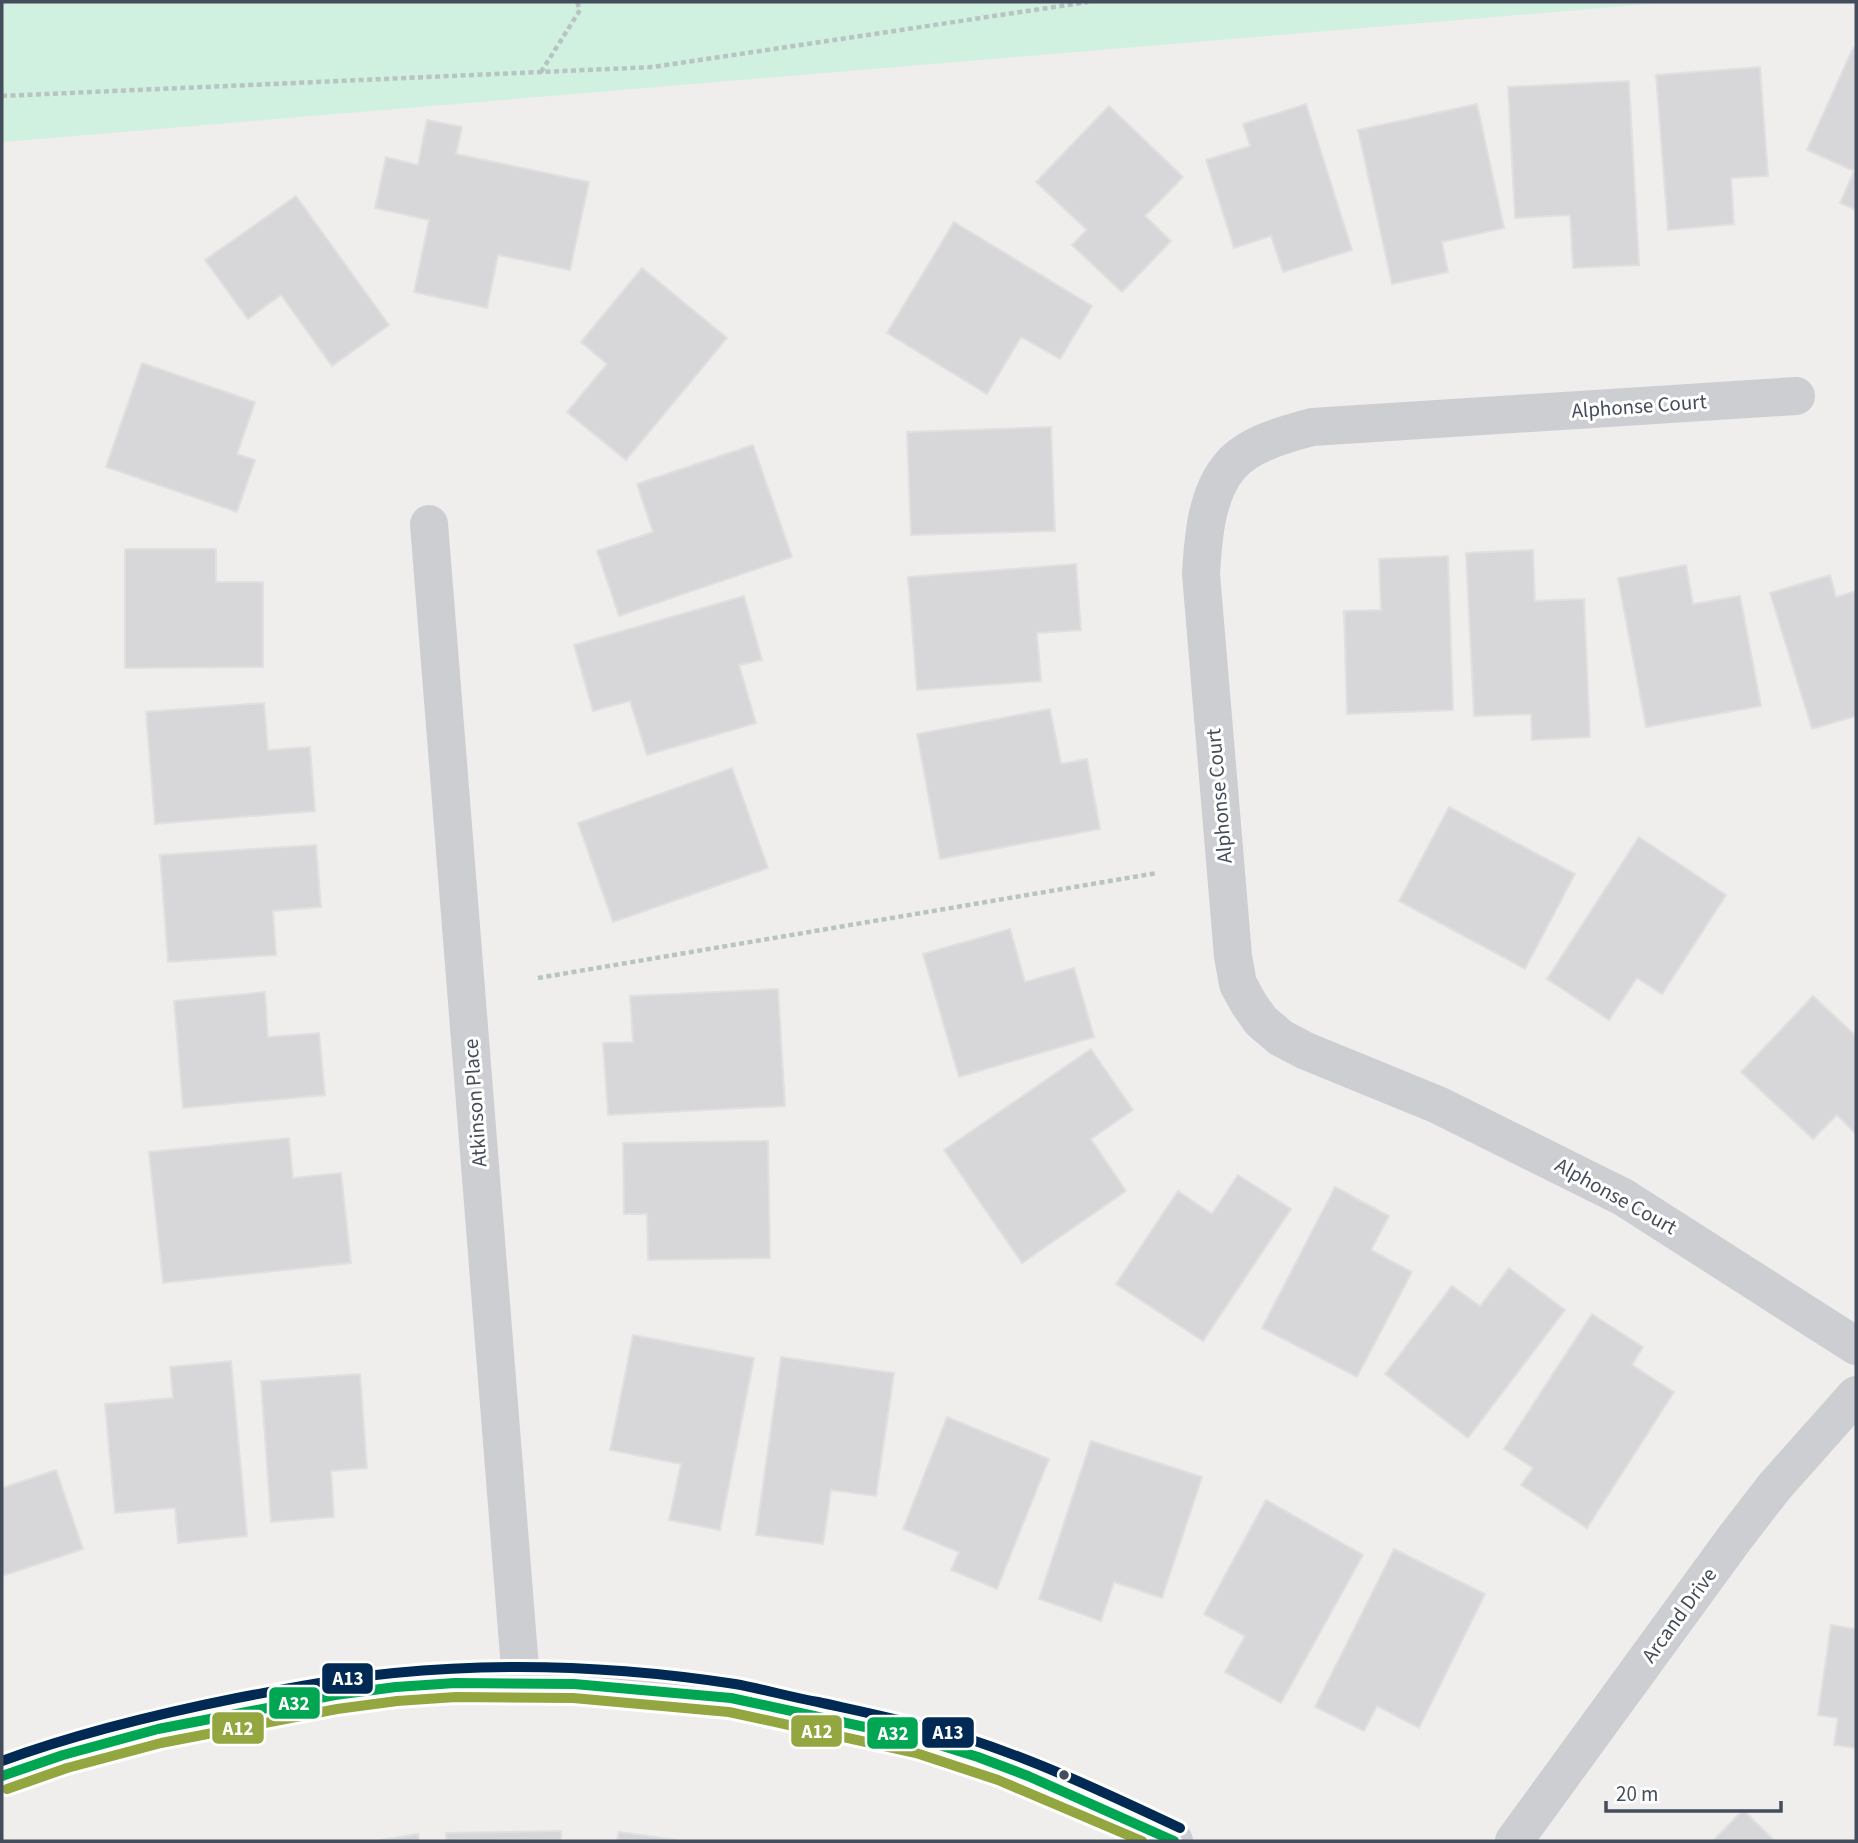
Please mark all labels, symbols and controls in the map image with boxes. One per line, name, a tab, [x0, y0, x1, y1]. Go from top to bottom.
street label: Alphonse Court	[1570, 386, 1708, 426]
street label: Alphonse Court	[1198, 727, 1240, 865]
street label: Atkinson Place	[456, 1038, 494, 1168]
street label: Alphonse Court	[1550, 1150, 1682, 1242]
street label: Arcand Drive	[1634, 1561, 1724, 1669]
line badge: A13	[321, 1662, 374, 1695]
text: A13	[332, 1666, 363, 1693]
line badge: A32	[268, 1686, 321, 1720]
text: A32	[278, 1691, 309, 1718]
line badge: A12	[211, 1711, 265, 1745]
line badge: A12	[790, 1714, 843, 1748]
text: A12	[222, 1716, 253, 1743]
line badge: A32	[866, 1716, 919, 1750]
line badge: A13	[921, 1716, 975, 1749]
text: A12	[801, 1719, 832, 1746]
text: A13	[932, 1720, 963, 1747]
text: A32	[877, 1721, 908, 1748]
unlabelled marker	[1057, 1768, 1071, 1782]
scale bar	[1606, 1770, 1781, 1814]
text: 20 m	[1616, 1779, 1658, 1809]

